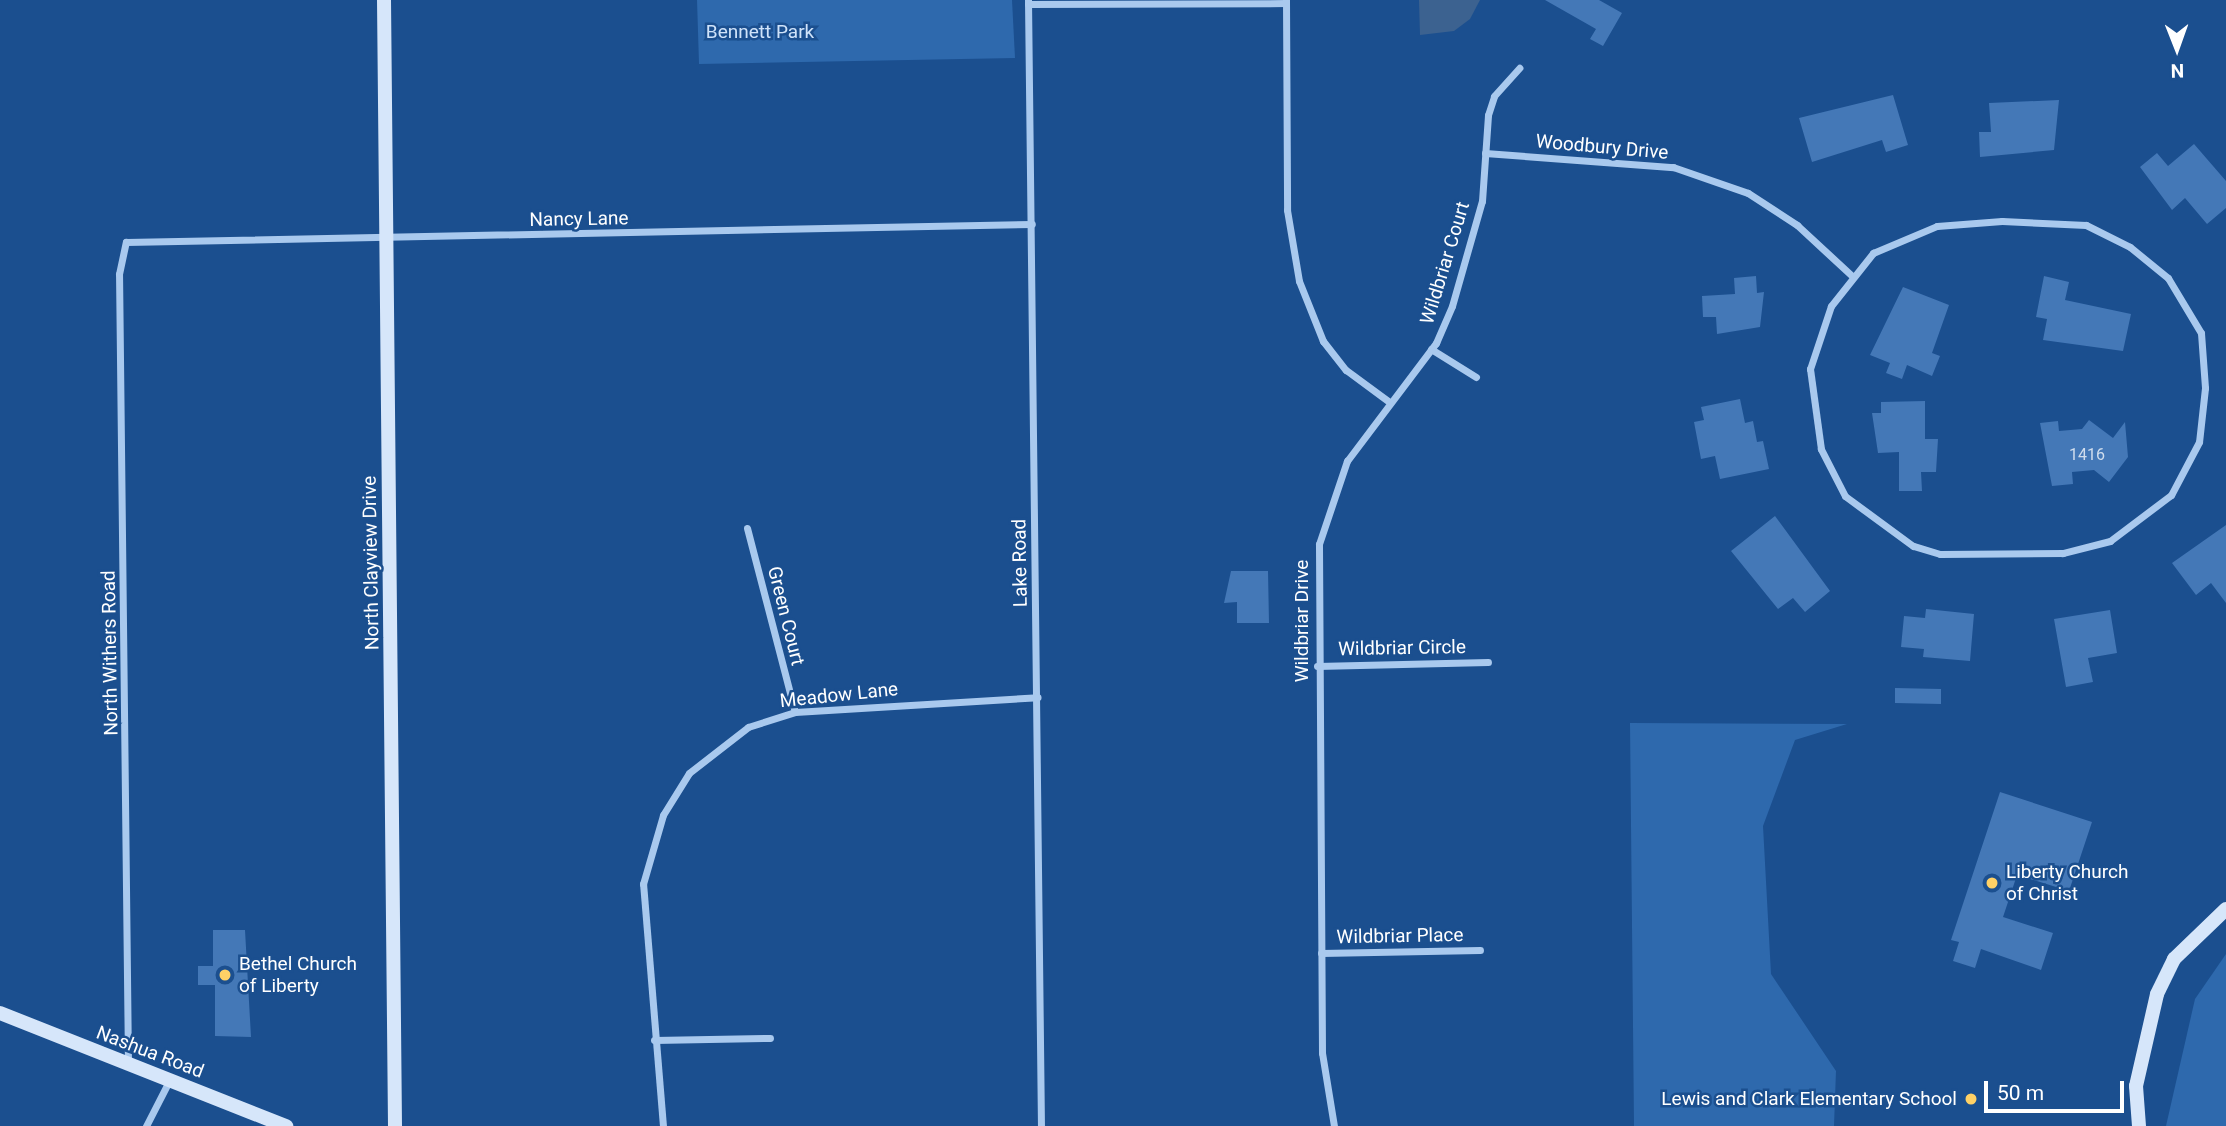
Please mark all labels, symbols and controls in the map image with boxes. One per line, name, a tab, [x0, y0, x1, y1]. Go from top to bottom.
north arrow	[2142, 14, 2212, 84]
park label: Bennett Park	[706, 21, 814, 43]
text: N	[2170, 59, 2184, 82]
street label: Woodbury Drive	[1535, 130, 1669, 164]
street label: Wildbriar Court	[1416, 199, 1474, 327]
street label: Nancy Lane	[529, 207, 629, 231]
house number: 1416	[2069, 445, 2105, 465]
street label: North Clayview Drive	[358, 476, 384, 650]
street label: Lake Road	[1008, 519, 1032, 607]
street label: Wildbriar Drive	[1291, 560, 1313, 682]
street label: Green Court	[763, 564, 809, 668]
street label: North Withers Road	[97, 570, 123, 736]
street label: Wildbriar Circle	[1338, 635, 1466, 661]
street label: Meadow Lane	[779, 677, 899, 713]
place label: Liberty Church of Christ	[2006, 861, 2128, 905]
marker: Liberty Church of Christ	[1984, 875, 2000, 891]
street label: Wildbriar Place	[1336, 923, 1464, 949]
place label: Bethel Church of Liberty	[239, 953, 357, 997]
marker: Bethel Church of Liberty	[217, 967, 233, 983]
street label: Nashua Road	[93, 1021, 207, 1083]
scale bar	[1988, 1066, 2128, 1110]
text: 50 m	[1997, 1081, 2044, 1105]
place label: Lewis and Clark Elementary School	[1661, 1088, 1957, 1110]
marker: Lewis and Clark Elementary School	[1963, 1091, 1979, 1107]

